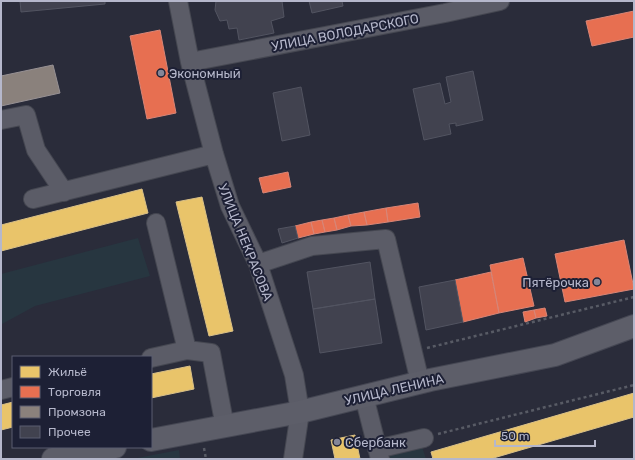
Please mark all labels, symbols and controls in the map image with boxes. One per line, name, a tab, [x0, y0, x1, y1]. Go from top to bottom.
street label: УЛИЦА ВОЛОДАРСКОГО	[270, 11, 420, 54]
place label: Экономный	[169, 66, 241, 81]
marker: Экономный	[156, 68, 166, 78]
street label: УЛИЦА НЕКРАСОВА	[215, 181, 276, 303]
place label: Пятёрочка	[522, 275, 589, 290]
marker: Пятёрочка	[592, 277, 602, 287]
legend	[12, 356, 152, 448]
text: Жильё	[48, 365, 87, 379]
street label: УЛИЦА ЛЕНИНА	[343, 371, 446, 408]
text: Торговля	[48, 385, 101, 399]
text: Промзона	[48, 405, 106, 419]
scale bar	[495, 422, 595, 448]
text: Прочее	[48, 425, 91, 439]
text: 50 m	[501, 429, 529, 443]
place label: Сбербанк	[345, 435, 406, 450]
marker: Сбербанк	[332, 437, 342, 447]

